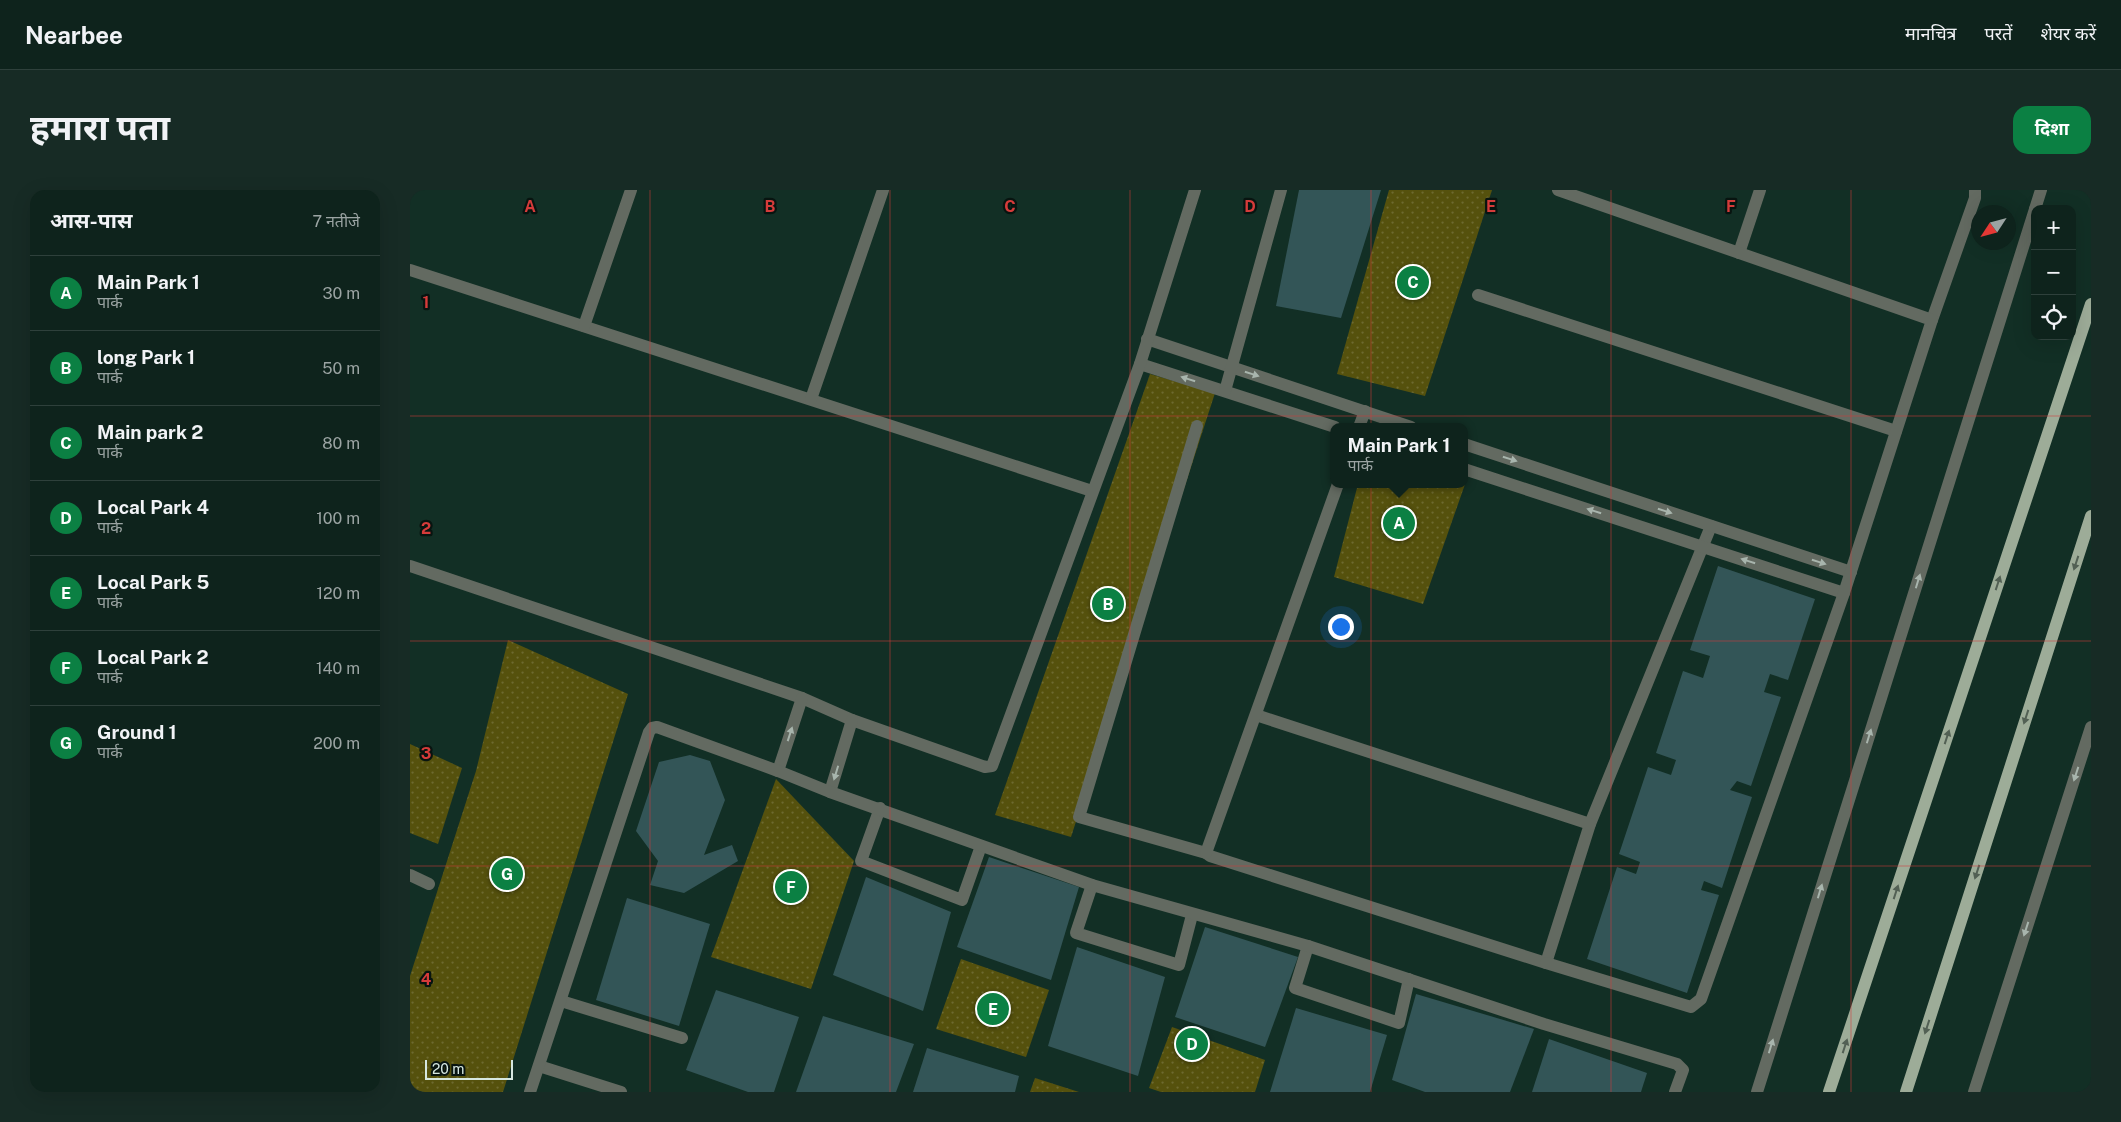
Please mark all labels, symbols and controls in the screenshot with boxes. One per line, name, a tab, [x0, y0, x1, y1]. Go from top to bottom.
text: Nearbee	[25, 21, 123, 49]
text: मानचित्र	[1905, 23, 1957, 44]
text: परतें	[1985, 23, 2012, 44]
text: शेयर करें	[2040, 23, 2096, 44]
button: दिशा	[2013, 106, 2091, 154]
text: हमारा पता	[30, 107, 170, 148]
text: A	[524, 197, 536, 216]
text: B	[765, 197, 776, 216]
text: C	[1004, 197, 1016, 216]
text: D	[1244, 197, 1256, 216]
text: E	[1486, 197, 1496, 216]
text: F	[1726, 197, 1736, 216]
north arrow	[1971, 205, 2016, 250]
map controls	[2031, 205, 2076, 340]
button: +	[2031, 205, 2076, 250]
text: आस-पास	[50, 208, 132, 233]
text: 7 नतीजे	[312, 212, 360, 231]
button: −	[2031, 250, 2076, 295]
pin: C	[1397, 263, 1429, 301]
text: Main Park 1	[97, 271, 200, 293]
text: A	[60, 284, 72, 303]
text: 30 m	[323, 284, 360, 303]
text: पार्क	[97, 293, 123, 312]
text: 1	[423, 293, 429, 312]
button: locate	[2031, 295, 2076, 340]
text: long Park 1	[97, 346, 195, 368]
text: B	[61, 359, 71, 378]
text: 50 m	[322, 359, 360, 378]
text: पार्क	[97, 368, 123, 387]
one-way arrow	[1245, 370, 1260, 378]
one-way arrow	[1181, 375, 1196, 382]
text: Main park 2	[97, 421, 203, 443]
popup	[1330, 423, 1468, 488]
text: C	[60, 434, 72, 453]
text: 80 m	[322, 434, 360, 453]
text: Main Park 1	[1347, 434, 1451, 456]
text: पार्क	[97, 443, 123, 462]
text: पार्क	[1347, 456, 1373, 475]
one-way arrow	[1503, 456, 1518, 464]
text: Local Park 4	[97, 496, 209, 518]
pin: A	[1383, 504, 1415, 542]
one-way arrow	[1586, 507, 1601, 514]
one-way arrow	[1657, 507, 1672, 515]
text: D	[60, 509, 72, 528]
text: 100 m	[316, 509, 360, 528]
text: पार्क	[97, 518, 123, 537]
text: 2	[421, 519, 431, 538]
one-way arrow	[2072, 555, 2079, 570]
one-way arrow	[1740, 557, 1755, 565]
one-way arrow	[1811, 559, 1826, 566]
text: Local Park 5	[97, 571, 209, 593]
one-way arrow	[1915, 573, 1922, 588]
one-way arrow	[1995, 575, 2003, 590]
text: E	[61, 584, 71, 603]
text: 120 m	[316, 584, 360, 603]
pin: B	[1092, 585, 1124, 623]
text: पार्क	[97, 593, 123, 612]
your location	[1328, 614, 1354, 640]
text: Local Park 2	[97, 646, 208, 668]
text: F	[61, 659, 71, 678]
text: 140 m	[316, 659, 360, 678]
text: पार्क	[97, 668, 123, 687]
one-way arrow	[2022, 710, 2030, 725]
text: Ground 1	[97, 721, 177, 743]
one-way arrow	[787, 727, 794, 742]
one-way arrow	[1866, 728, 1873, 743]
one-way arrow	[1944, 730, 1951, 745]
text: G	[60, 734, 72, 753]
text: 200 m	[313, 734, 360, 753]
text: पार्क	[97, 743, 123, 762]
text: 3	[421, 744, 431, 763]
one-way arrow	[832, 765, 840, 780]
one-way arrow	[2072, 767, 2080, 782]
pin: G	[491, 855, 523, 893]
one-way arrow	[1972, 865, 1980, 880]
pin: F	[775, 868, 807, 906]
one-way arrow	[1817, 883, 1825, 898]
one-way arrow	[1893, 884, 1900, 899]
one-way arrow	[2022, 921, 2030, 936]
text: 4	[421, 970, 432, 989]
pin: E	[977, 990, 1009, 1028]
one-way arrow	[1923, 1020, 1931, 1035]
pin: D	[1176, 1025, 1208, 1063]
one-way arrow	[1768, 1038, 1776, 1053]
one-way arrow	[1842, 1038, 1849, 1053]
scale bar	[425, 1057, 512, 1080]
text: 20 m	[432, 1061, 464, 1077]

